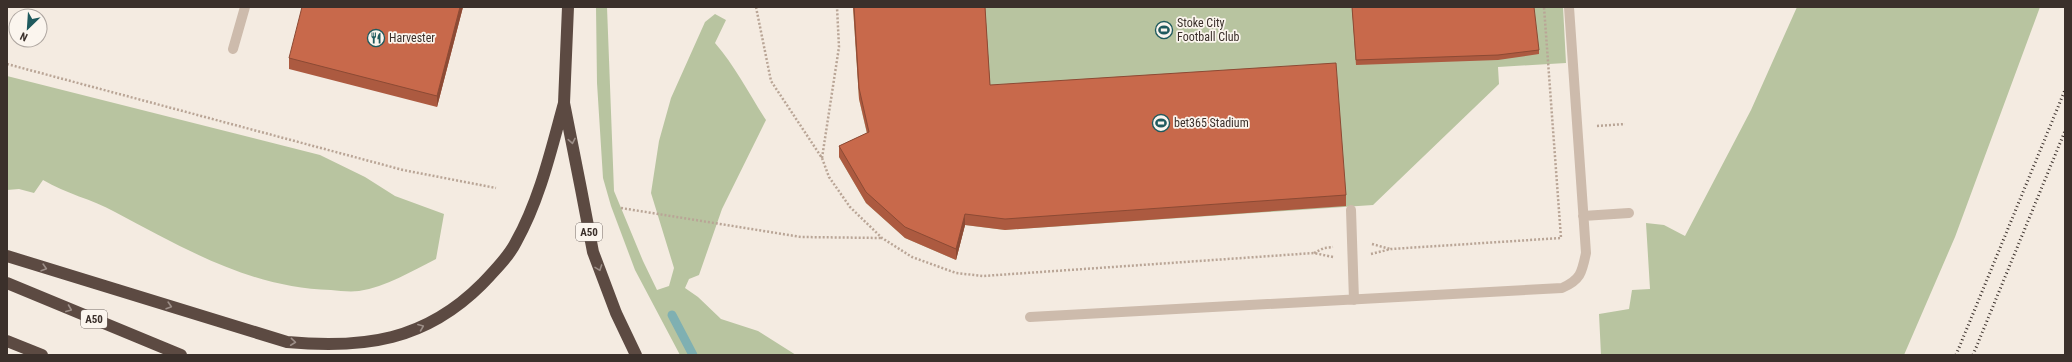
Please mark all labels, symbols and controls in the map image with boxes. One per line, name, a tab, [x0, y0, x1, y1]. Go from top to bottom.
north arrow	[8, 8, 48, 48]
place label: Stoke City Football Club	[1177, 16, 1240, 44]
sports icon: Stoke City Football Club	[1154, 20, 1174, 40]
restaurant icon: Harvester	[366, 28, 386, 48]
text: N	[18, 29, 30, 44]
place label: Harvester	[389, 31, 435, 45]
sports icon: bet365 Stadium	[1151, 113, 1171, 133]
place label: bet365 Stadium	[1174, 116, 1249, 130]
one-way arrow	[567, 138, 575, 144]
road number: A50	[576, 223, 602, 241]
one-way arrow	[40, 263, 47, 272]
one-way arrow	[595, 264, 603, 271]
one-way arrow	[165, 301, 172, 310]
one-way arrow	[65, 304, 72, 312]
road number: A50	[81, 310, 107, 328]
one-way arrow	[417, 324, 424, 332]
one-way arrow	[290, 338, 296, 347]

